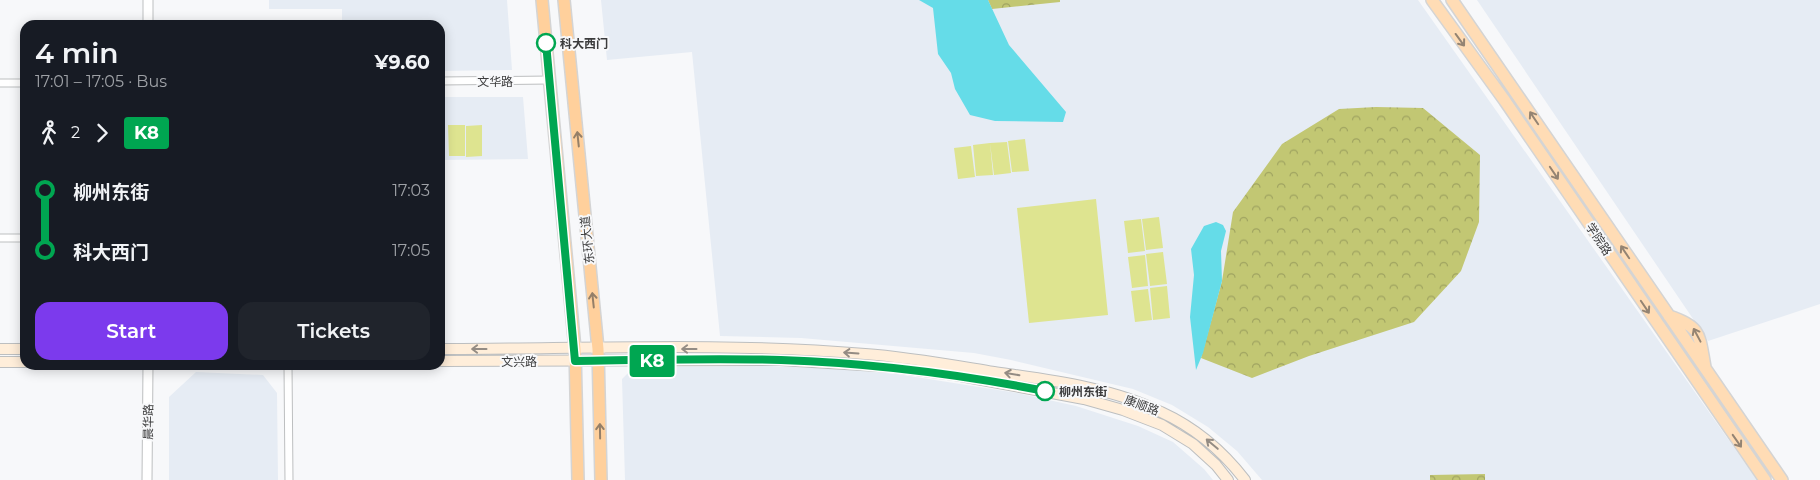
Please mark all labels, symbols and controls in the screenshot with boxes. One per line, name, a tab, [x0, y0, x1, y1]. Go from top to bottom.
marker: 科大西门	[536, 33, 556, 53]
one-way arrow	[1455, 33, 1465, 47]
text: 4 min	[35, 36, 119, 70]
place label: 科大西门	[560, 36, 608, 51]
text: ¥9.60	[374, 51, 430, 74]
text: 17:01 – 17:05 · Bus	[35, 72, 167, 91]
street label: 文华路	[477, 74, 513, 89]
one-way arrow	[1528, 111, 1539, 125]
icon: walk	[35, 119, 63, 147]
icon: forward	[88, 119, 116, 147]
text: K8	[134, 122, 159, 144]
text: 2	[71, 123, 80, 142]
one-way arrow	[573, 131, 582, 147]
one-way arrow	[1549, 166, 1559, 180]
text: 柳州东街	[73, 181, 149, 204]
text: 17:03	[392, 181, 430, 200]
street label: 东环大道	[577, 215, 597, 265]
street label: 学院路	[1583, 220, 1615, 258]
text: 科大西门	[73, 241, 149, 264]
text: 17:05	[392, 241, 430, 260]
one-way arrow	[1620, 246, 1630, 260]
one-way arrow	[588, 293, 598, 309]
one-way arrow	[1640, 300, 1650, 314]
button: Start	[35, 302, 228, 360]
button: Tickets	[238, 302, 430, 360]
one-way arrow	[1692, 328, 1702, 343]
one-way arrow	[472, 344, 488, 354]
one-way arrow	[681, 344, 697, 354]
line badge: K8	[630, 345, 674, 377]
one-way arrow	[843, 348, 859, 357]
text: K8	[640, 350, 664, 372]
street label: 文兴路	[501, 354, 537, 369]
one-way arrow	[1004, 369, 1020, 379]
marker: 柳州东街	[1035, 381, 1055, 401]
place label: 柳州东街	[1059, 384, 1107, 399]
street label: 康顺路	[1123, 392, 1161, 418]
street label: 晨华路	[140, 404, 156, 440]
one-way arrow	[595, 424, 605, 440]
one-way arrow	[1732, 434, 1742, 448]
one-way arrow	[1206, 439, 1219, 450]

